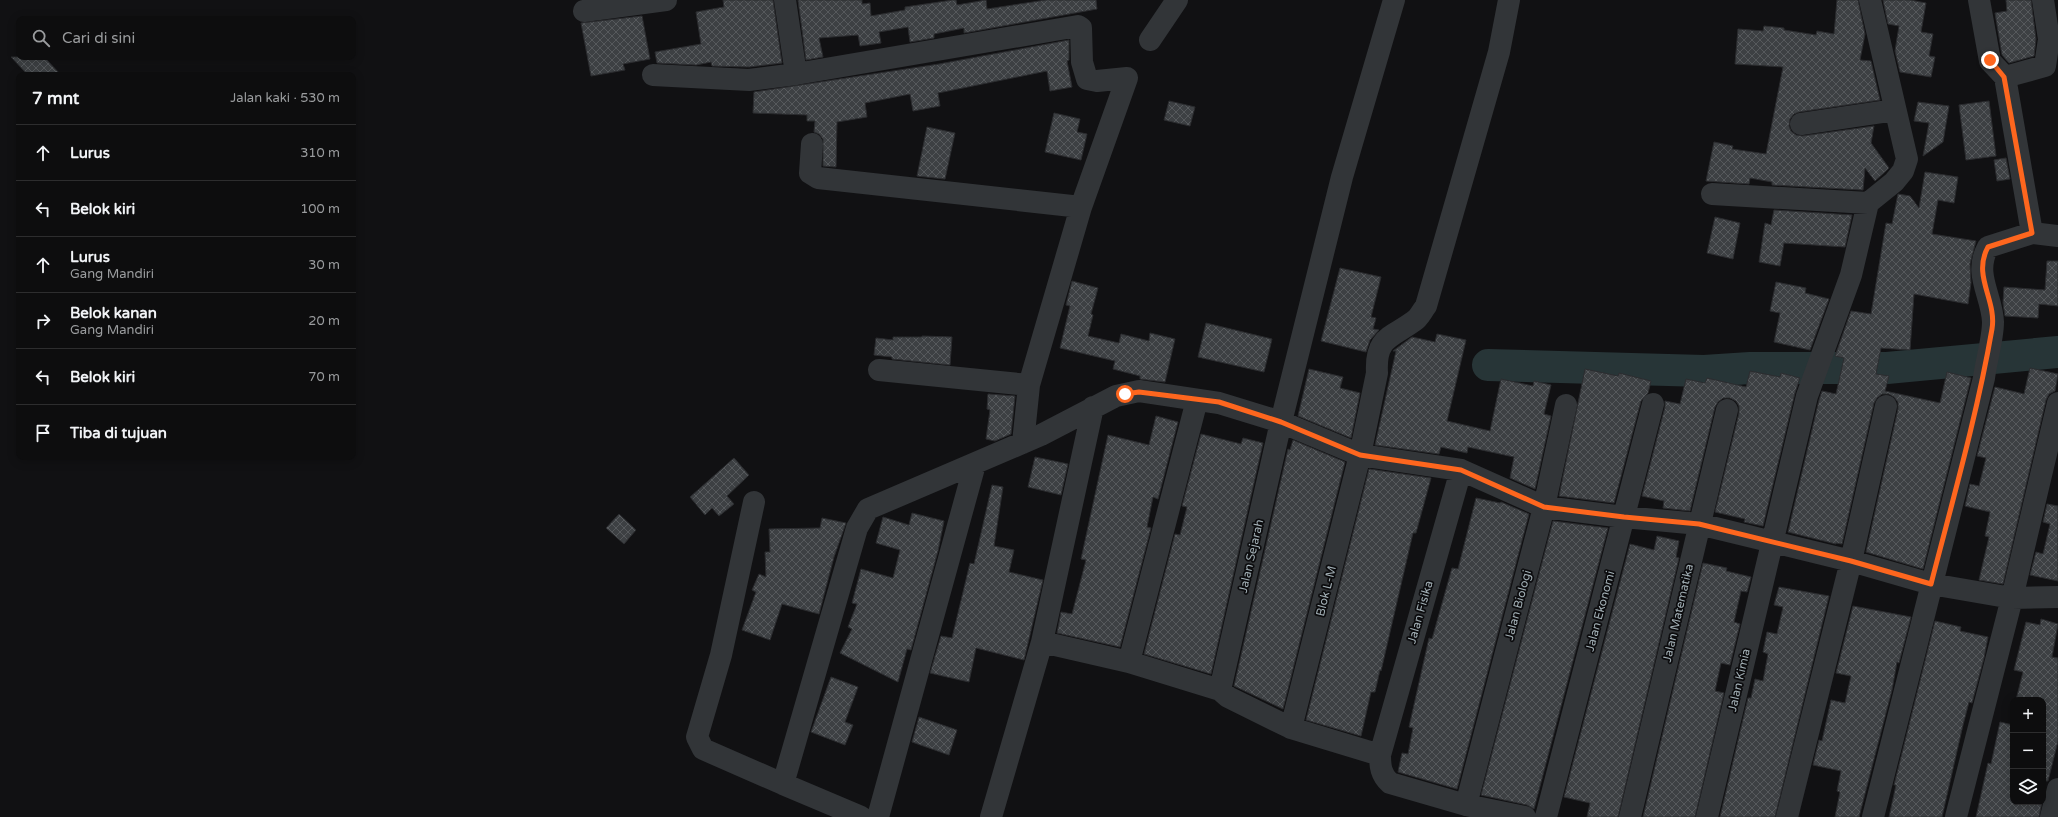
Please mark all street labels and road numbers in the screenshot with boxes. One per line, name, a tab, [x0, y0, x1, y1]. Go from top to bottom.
street label: Jalan Sejarah	[1236, 518, 1266, 594]
street label: Jalan Matematika	[1660, 563, 1696, 663]
street label: Blok L-M	[1313, 564, 1339, 618]
street label: Jalan Biologi	[1502, 568, 1534, 642]
street label: Jalan Ekonomi	[1583, 569, 1617, 653]
street label: Jalan Fisika	[1404, 579, 1436, 645]
street label: Jalan Kimia	[1725, 647, 1753, 713]

